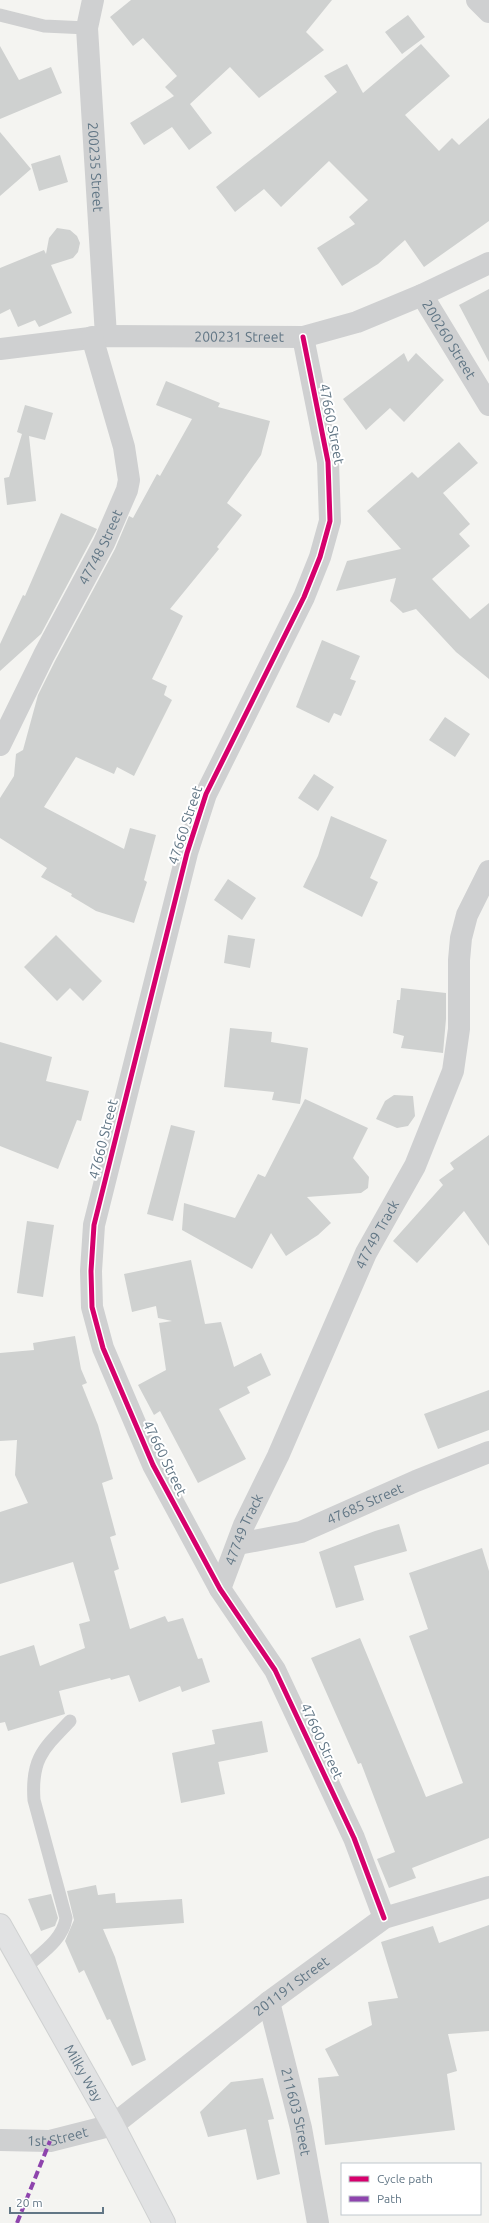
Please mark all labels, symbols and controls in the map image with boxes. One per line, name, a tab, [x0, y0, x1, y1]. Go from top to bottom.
street label: 200235 Street	[85, 122, 106, 213]
street label: 200260 Street	[419, 297, 479, 382]
street label: 200231 Street	[194, 328, 285, 345]
street label: 47660 Street	[316, 382, 348, 466]
street label: 47748 Street	[75, 507, 126, 587]
street label: 47660 Street	[165, 783, 205, 866]
street label: 47660 Street	[85, 1097, 121, 1181]
street label: 47749 Track	[352, 1197, 402, 1271]
street label: 47660 Street	[140, 1418, 190, 1499]
street label: 47685 Street	[324, 1480, 406, 1528]
street label: 47749 Track	[222, 1491, 266, 1568]
street label: 47660 Street	[297, 1701, 347, 1782]
street label: 201191 Street	[250, 1953, 332, 2019]
street label: Milky Way	[61, 2042, 106, 2105]
street label: 211603 Street	[278, 2066, 314, 2157]
street label: 1st Street	[27, 2124, 90, 2149]
legend	[341, 2163, 481, 2215]
text: Cycle path	[377, 2172, 433, 2185]
scale bar	[10, 2189, 103, 2215]
text: Path	[377, 2192, 402, 2205]
text: 20 m	[16, 2196, 43, 2209]

